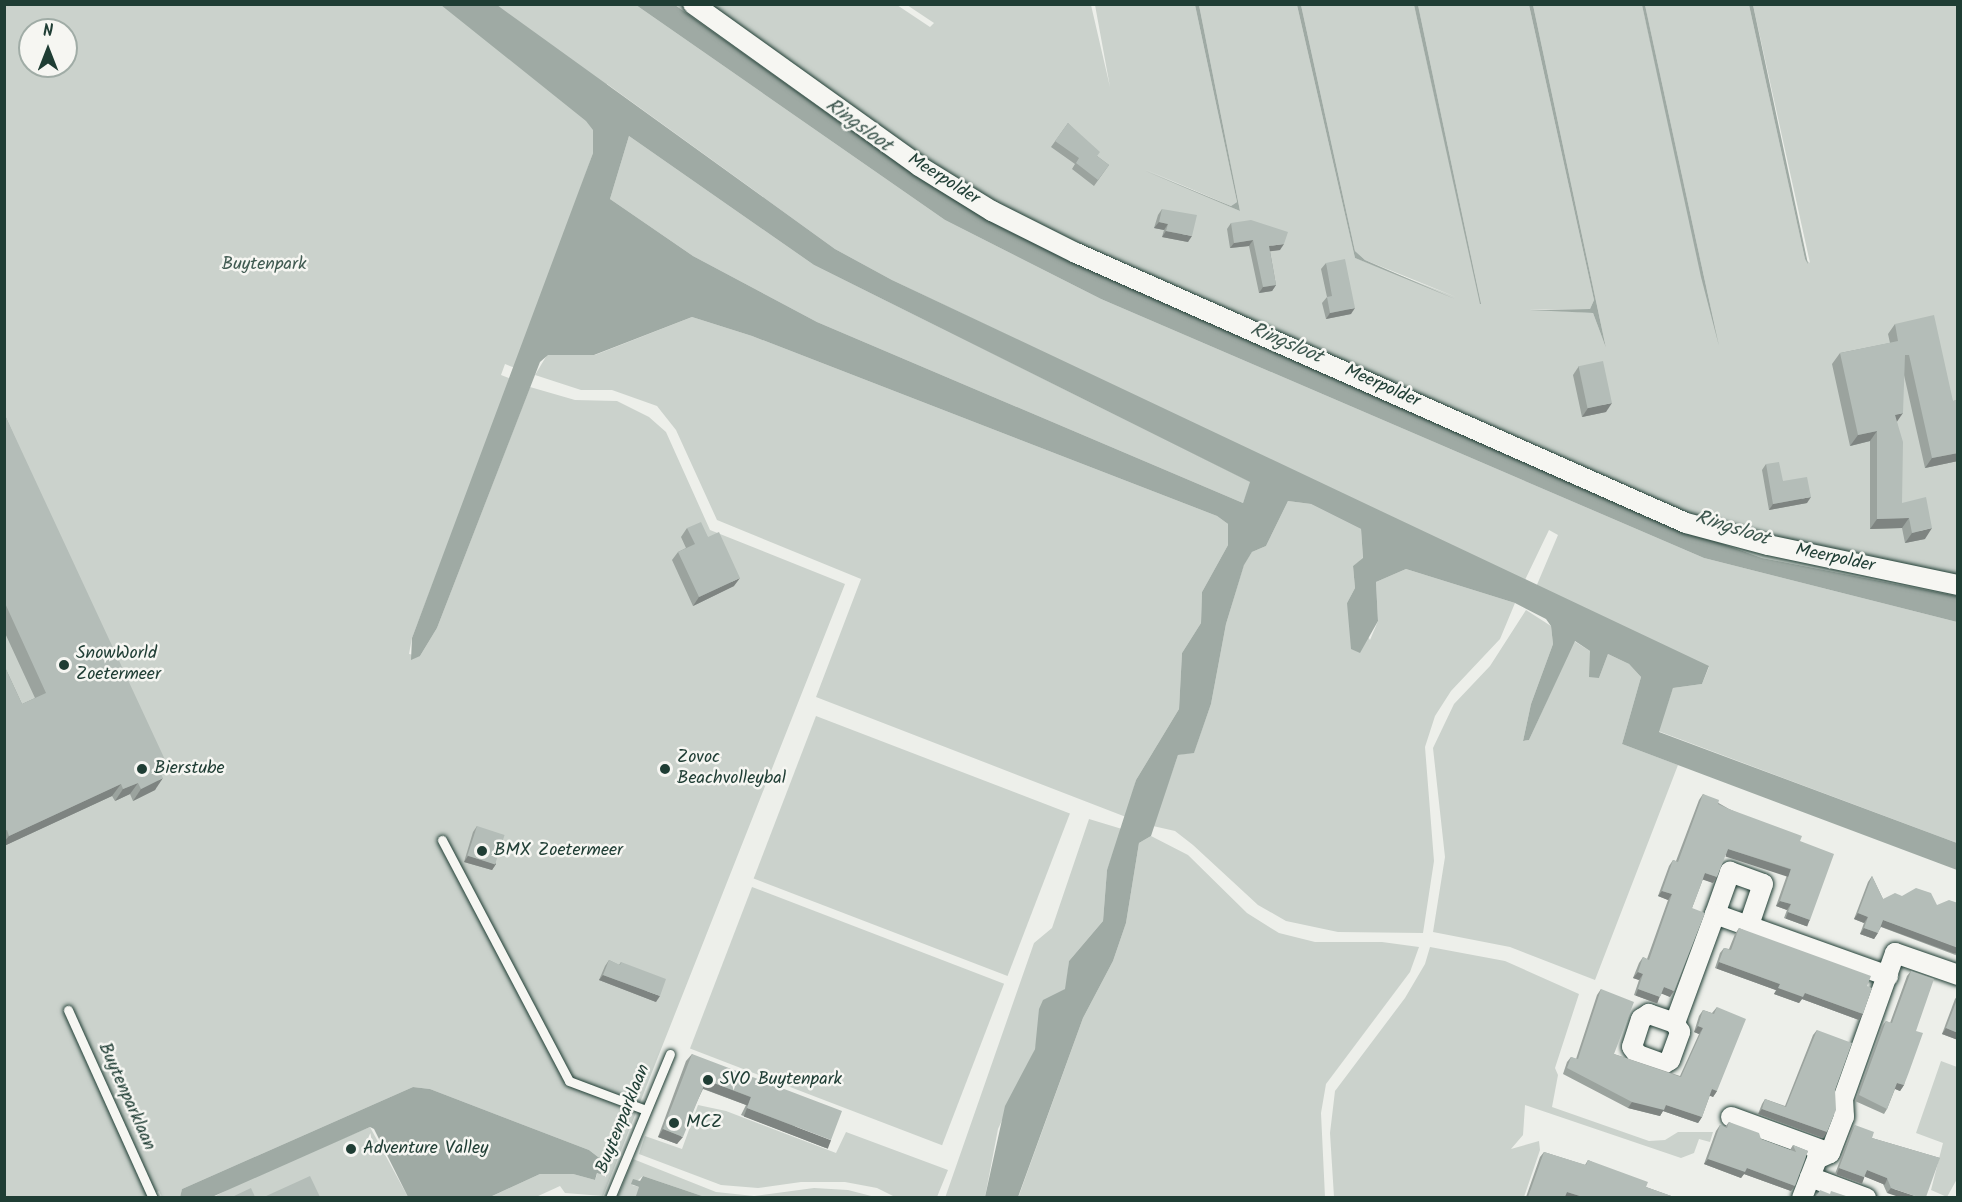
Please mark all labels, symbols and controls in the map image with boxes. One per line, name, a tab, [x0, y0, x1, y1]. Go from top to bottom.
north arrow	[18, 18, 78, 78]
text: N	[43, 19, 53, 44]
water label: Ringsloot	[820, 94, 896, 158]
street label: Meerpolder	[903, 149, 983, 211]
park label: Buytenpark	[222, 254, 306, 276]
water label: Ringsloot	[1246, 318, 1326, 370]
street label: Meerpolder	[1341, 361, 1423, 413]
water label: Ringsloot	[1692, 506, 1772, 552]
street label: Meerpolder	[1793, 540, 1877, 578]
place label: SnowWorld Zoetermeer	[76, 644, 161, 686]
marker: SnowWorld Zoetermeer	[57, 658, 71, 672]
place label: Zovoc Beachvolleybal	[677, 748, 786, 790]
place label: Bierstube	[154, 758, 225, 780]
marker: Bierstube	[135, 762, 149, 776]
marker: Zovoc Beachvolleybal	[658, 762, 672, 776]
place label: BMX Zoetermeer	[494, 840, 623, 862]
marker: BMX Zoetermeer	[475, 844, 489, 858]
street label: Buytenparklaan	[93, 1040, 159, 1154]
street label: Buytenparklaan	[592, 1061, 656, 1177]
place label: SVO Buytenpark	[720, 1069, 842, 1091]
marker: SVO Buytenpark	[701, 1073, 715, 1087]
place label: MCZ	[686, 1112, 722, 1134]
marker: MCZ	[667, 1116, 681, 1130]
place label: Adventure Valley	[363, 1138, 488, 1160]
marker: Adventure Valley	[344, 1142, 358, 1156]

